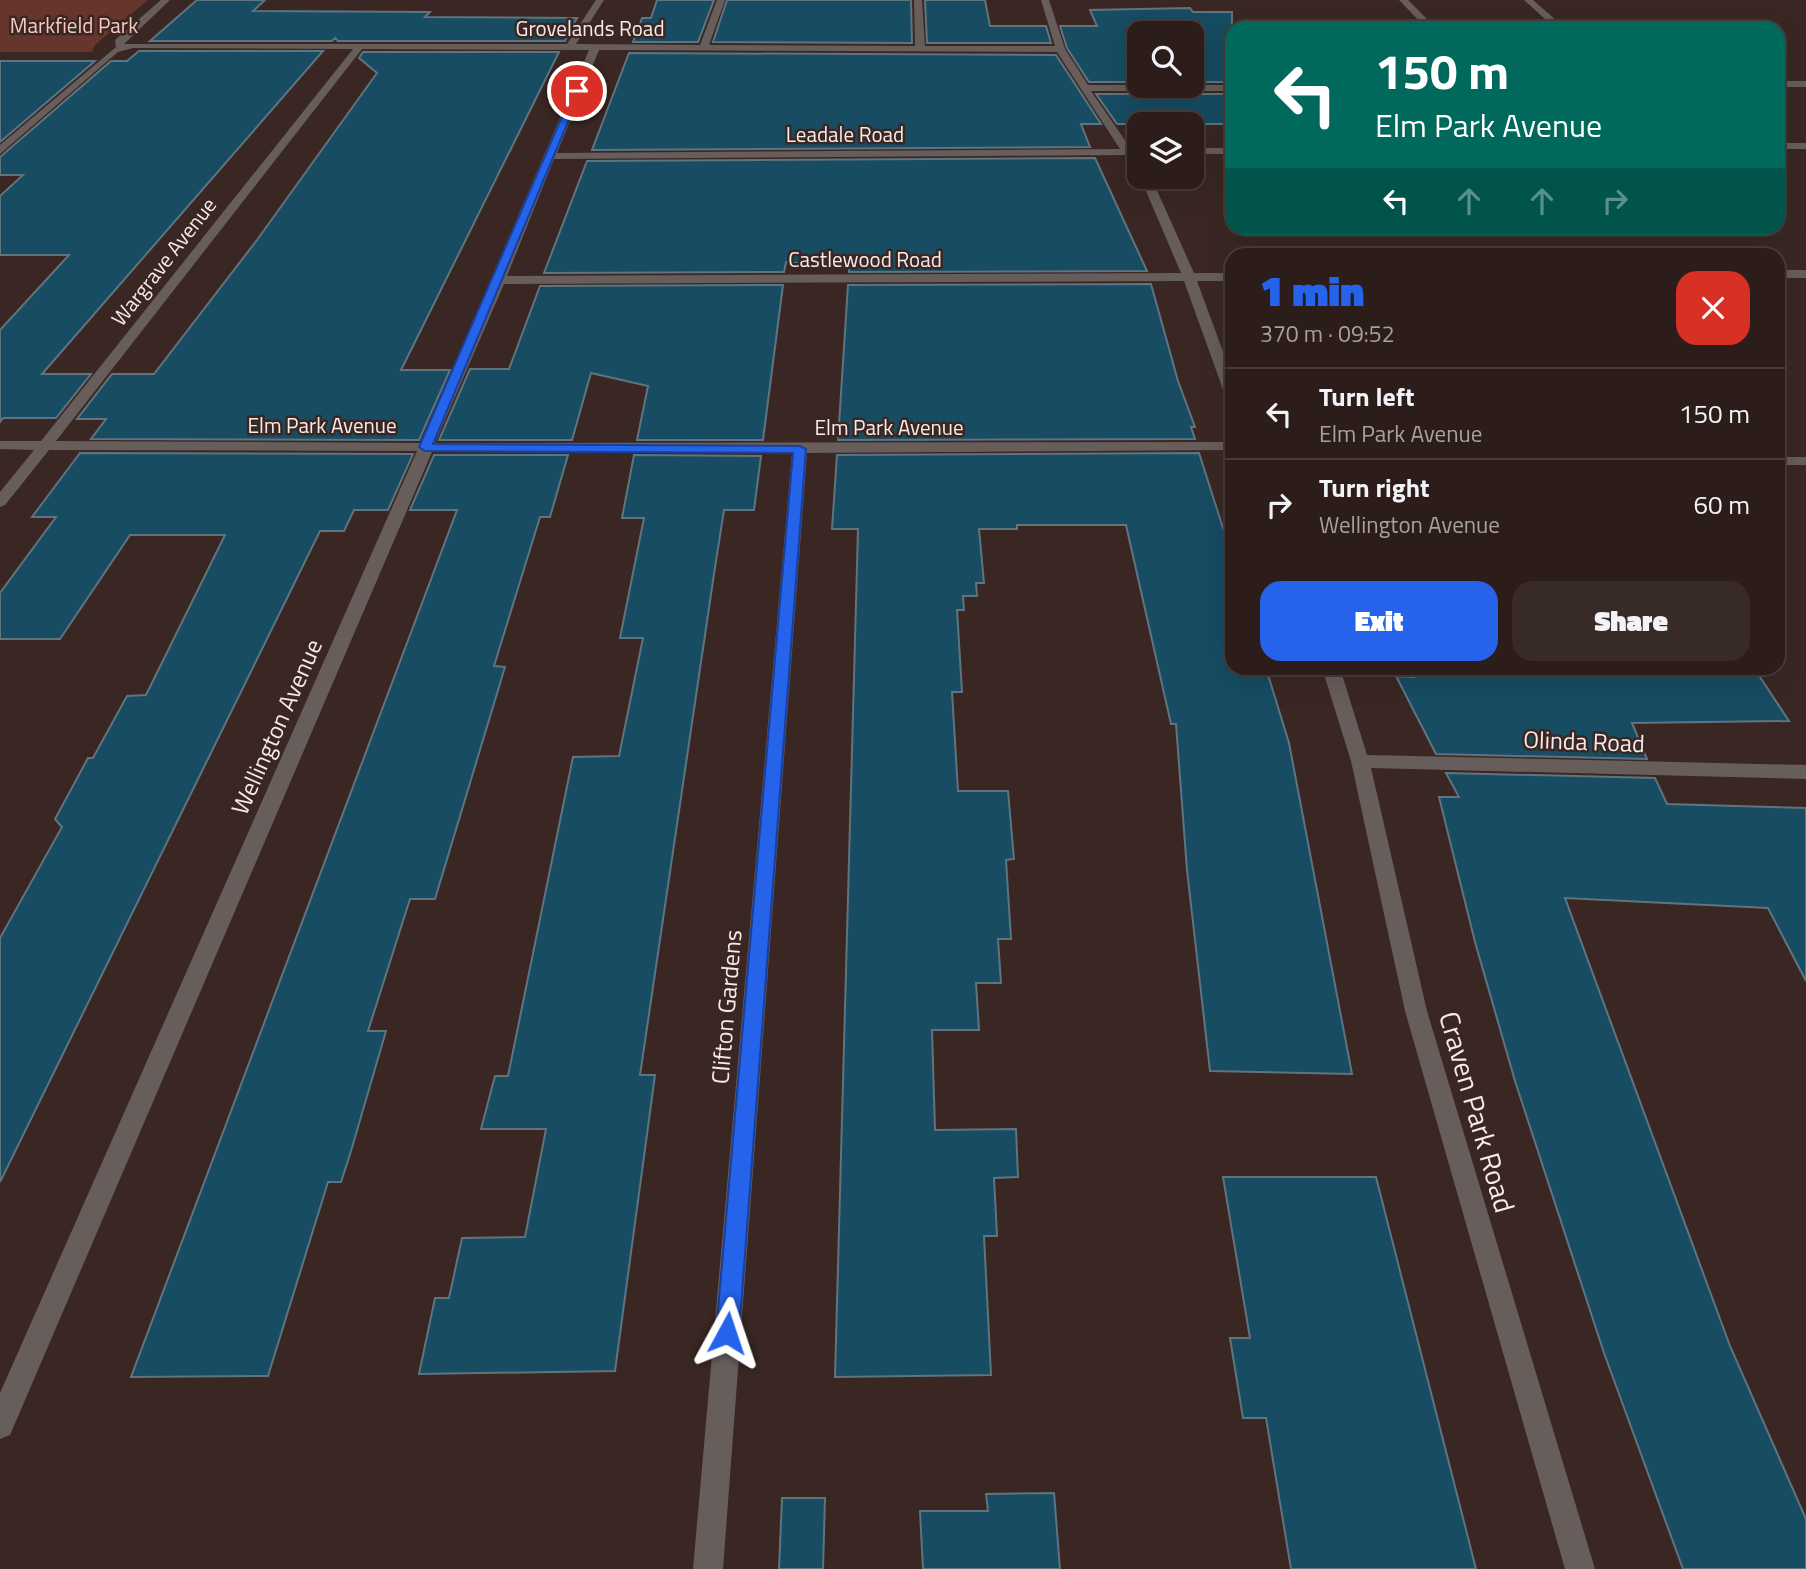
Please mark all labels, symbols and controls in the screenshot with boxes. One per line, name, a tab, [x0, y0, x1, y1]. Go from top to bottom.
park label: Markfield Park	[10, 9, 138, 41]
street label: Grovelands Road	[515, 12, 665, 44]
map controls	[1127, 21, 1204, 189]
button: search	[1127, 21, 1204, 98]
text: 150 m	[1375, 33, 1509, 108]
icon: left	[1260, 49, 1351, 140]
pin	[547, 61, 607, 121]
icon: arrive	[558, 72, 596, 110]
text: Elm Park Avenue	[1375, 101, 1602, 149]
button: layers	[1127, 112, 1204, 189]
street label: Leadale Road	[786, 118, 904, 150]
icon: left	[1377, 182, 1415, 220]
icon: ahead	[1450, 182, 1488, 220]
icon: ahead	[1523, 182, 1561, 220]
icon: right	[1596, 182, 1634, 220]
street label: Wargrave Avenue	[103, 190, 224, 332]
street label: Castlewood Road	[788, 243, 942, 275]
text: 1 min	[1260, 258, 1364, 322]
button: close	[1676, 271, 1750, 345]
text: 370 m · 09:52	[1260, 316, 1395, 351]
text: Turn left	[1319, 377, 1414, 416]
text: 150 m	[1679, 394, 1750, 433]
icon: left	[1260, 395, 1298, 433]
street label: Elm Park Avenue	[247, 409, 397, 441]
street label: Elm Park Avenue	[814, 411, 964, 443]
text: Elm Park Avenue	[1319, 416, 1482, 451]
text: Turn right	[1319, 468, 1430, 507]
text: 60 m	[1693, 485, 1750, 524]
icon: right	[1260, 486, 1298, 524]
text: Wellington Avenue	[1319, 507, 1500, 542]
button: Exit	[1260, 581, 1498, 661]
button: Share	[1512, 581, 1750, 661]
street label: Wellington Avenue	[221, 633, 331, 820]
street label: Olinda Road	[1523, 721, 1645, 761]
street label: Clifton Gardens	[701, 928, 751, 1086]
street label: Craven Park Road	[1428, 1006, 1527, 1218]
position arrow	[690, 1296, 764, 1370]

